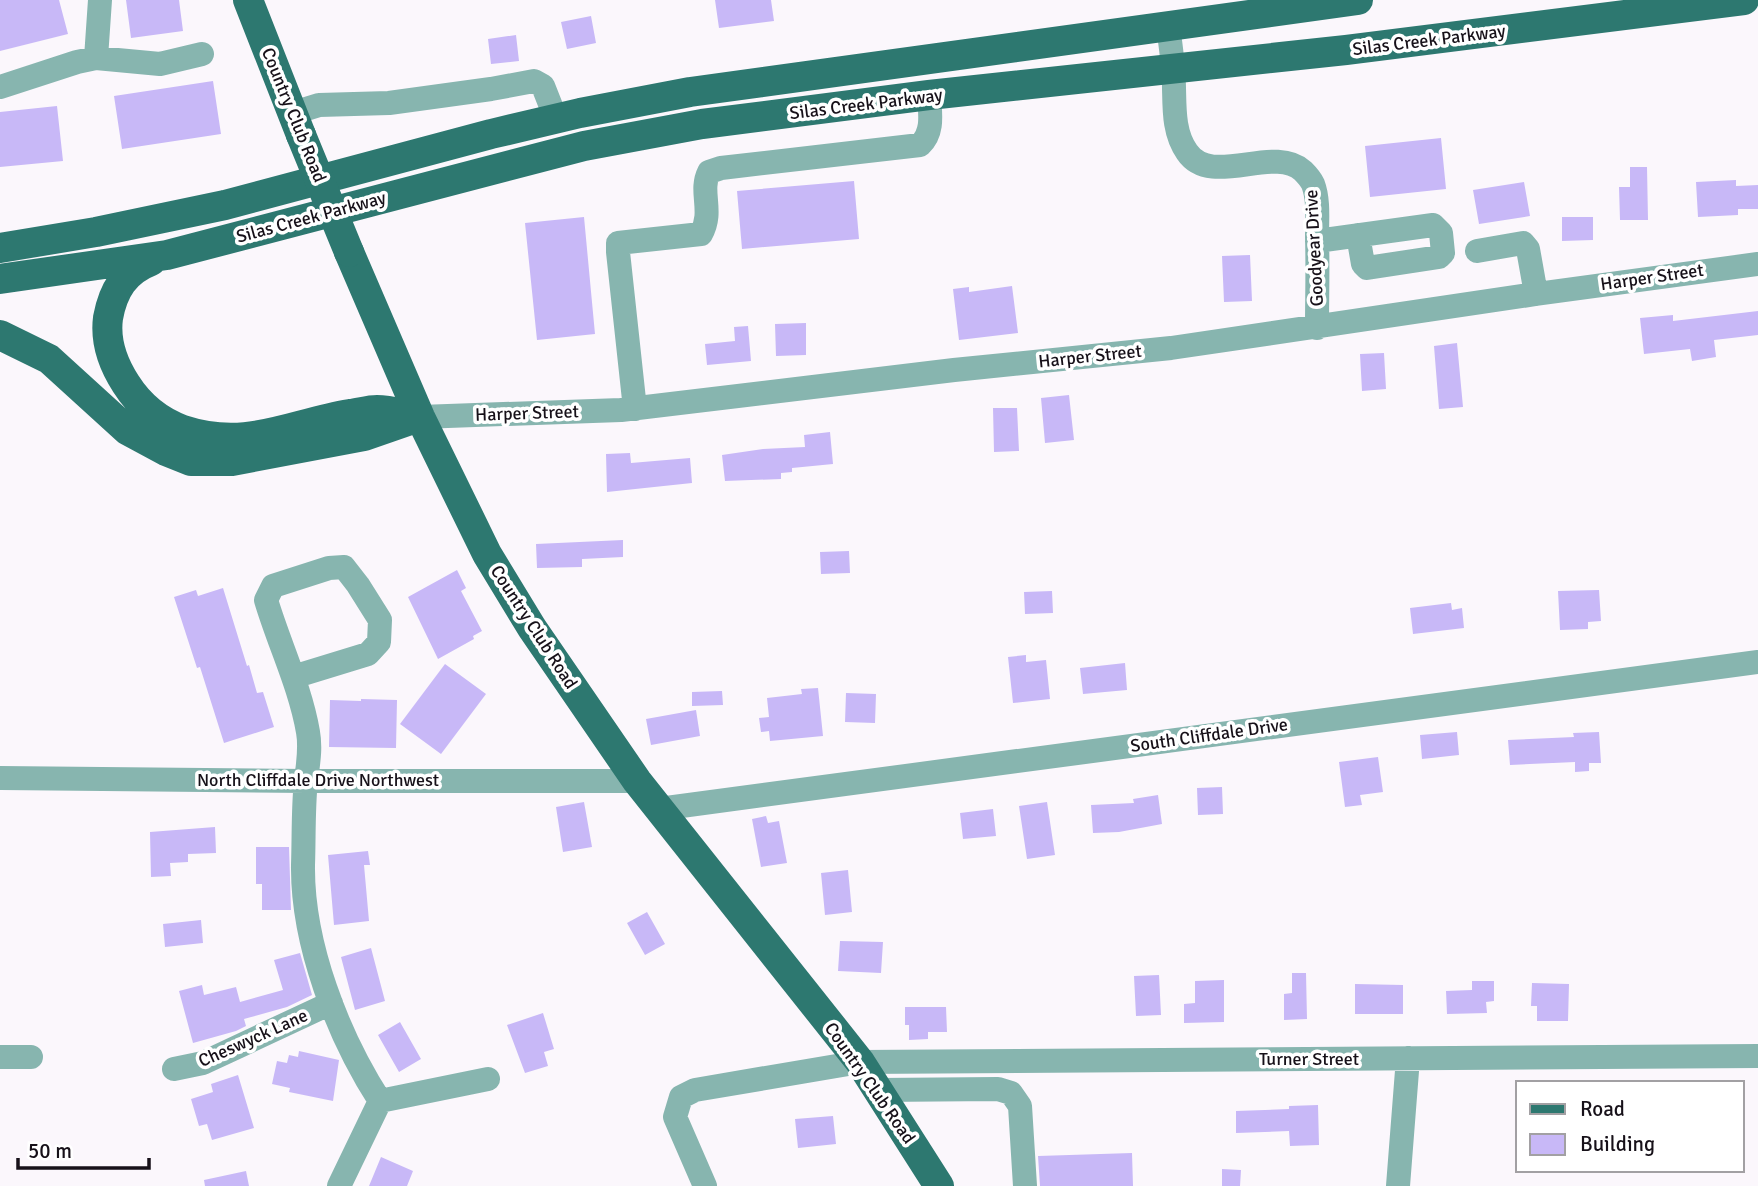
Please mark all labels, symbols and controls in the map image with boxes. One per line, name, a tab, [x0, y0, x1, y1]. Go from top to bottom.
street label: Silas Creek Parkway	[1351, 20, 1507, 60]
street label: Country Club Road	[257, 44, 331, 186]
street label: Silas Creek Parkway	[788, 84, 944, 124]
street label: Silas Creek Parkway	[234, 186, 389, 248]
street label: Goodyear Drive	[1300, 189, 1328, 307]
street label: Harper Street	[1599, 259, 1705, 295]
street label: Harper Street	[1037, 340, 1143, 372]
street label: Harper Street	[475, 400, 579, 426]
street label: Country Club Road	[486, 561, 582, 693]
street label: South Cliffdale Drive	[1129, 713, 1289, 757]
street label: North Cliffdale Drive Northwest	[197, 769, 439, 791]
street label: Cheswyck Lane	[195, 1004, 311, 1072]
street label: Country Club Road	[820, 1018, 920, 1148]
street label: Turner Street	[1259, 1048, 1359, 1070]
legend	[1516, 1081, 1744, 1172]
text: Road	[1580, 1096, 1625, 1122]
scale bar	[18, 1126, 149, 1170]
text: Building	[1580, 1131, 1655, 1157]
text: 50 m	[28, 1138, 72, 1164]

